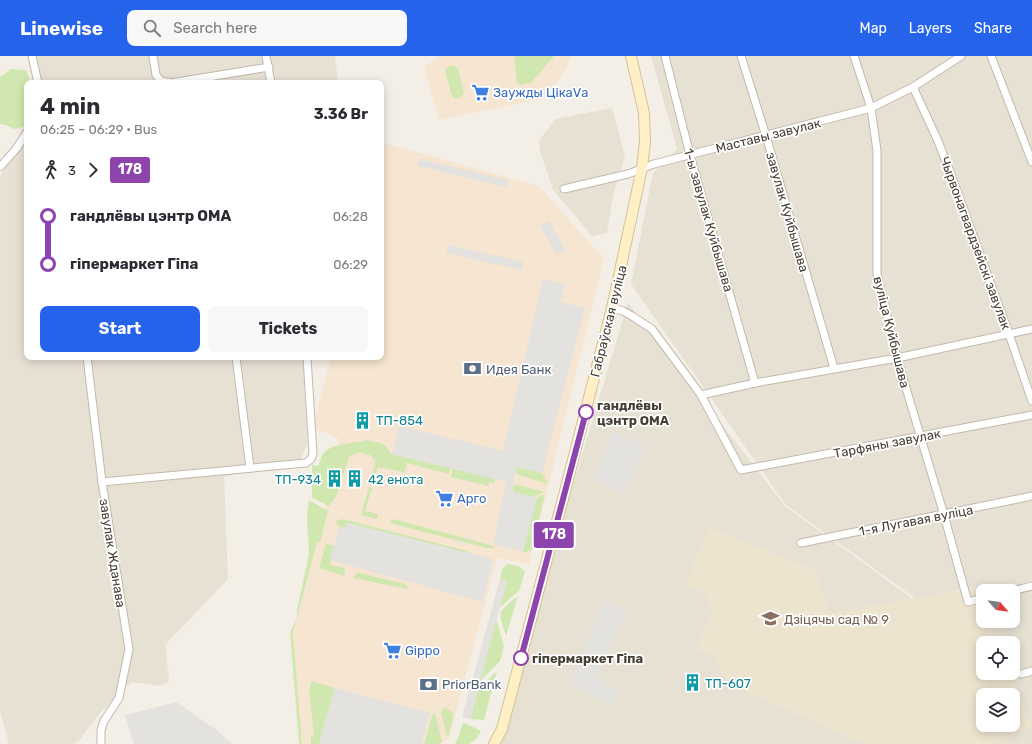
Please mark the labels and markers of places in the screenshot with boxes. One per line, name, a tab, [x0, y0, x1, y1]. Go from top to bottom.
supermarket icon: Заужды ЦікаVа	[470, 82, 490, 102]
place label: Заужды ЦікаVа	[493, 85, 588, 100]
bank icon: Идея Банк	[463, 359, 483, 379]
place label: Идея Банк	[486, 362, 551, 377]
place label: гандлёвы цэнтр ОМА	[597, 398, 670, 428]
marker: гандлёвы цэнтр ОМА	[578, 404, 594, 420]
building icon: ТП-854	[353, 410, 373, 430]
place label: ТП-854	[376, 413, 423, 428]
building icon: ТП-934	[324, 469, 344, 489]
building icon: 42 енота	[345, 469, 365, 489]
place label: ТП-934	[275, 472, 321, 487]
place label: 42 енота	[368, 472, 423, 487]
supermarket icon: Арго	[434, 488, 454, 508]
place label: Арго	[457, 491, 486, 506]
school or university icon: Дзіцячы сад № 9	[761, 609, 781, 629]
place label: Дзіцячы сад № 9	[784, 612, 889, 627]
supermarket icon: Gippo	[382, 640, 402, 660]
place label: Gippo	[405, 643, 440, 658]
marker: гіпермаркет Гіпа	[513, 650, 529, 666]
place label: гіпермаркет Гіпа	[532, 651, 643, 666]
building icon: ТП-607	[682, 673, 702, 693]
bank icon: PriorBank	[419, 674, 439, 694]
place label: ТП-607	[705, 676, 751, 691]
place label: PriorBank	[442, 677, 502, 692]

